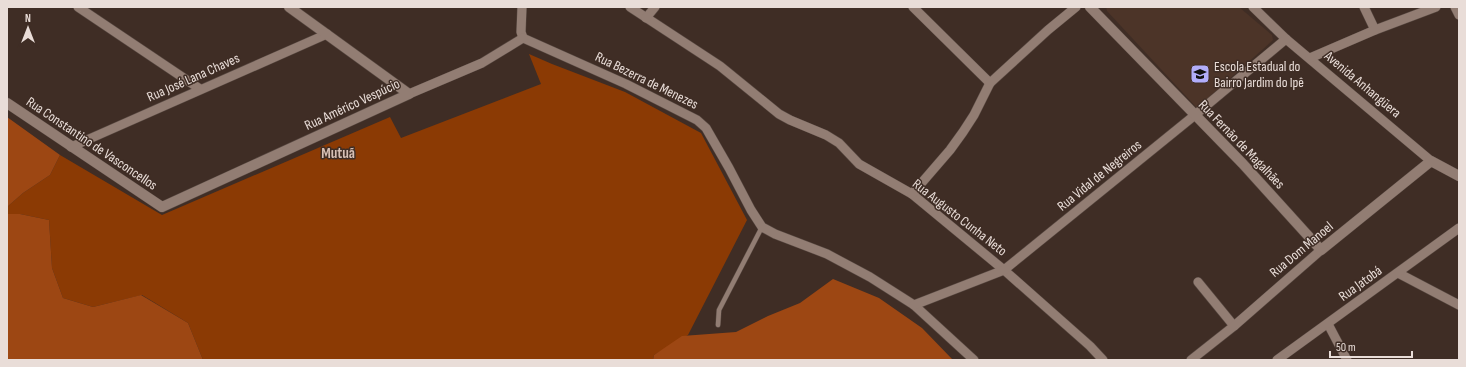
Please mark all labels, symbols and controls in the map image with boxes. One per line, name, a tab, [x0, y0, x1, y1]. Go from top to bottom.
north arrow	[8, 8, 48, 48]
text: N	[25, 12, 31, 25]
street label: Avenida Anhangüera	[1320, 47, 1404, 121]
street label: Rua Bezerra de Menezes	[593, 48, 701, 113]
street label: Rua José Lana Chaves	[144, 49, 242, 106]
place label: Escola Estadual do Bairro Jardim do Ipê	[1214, 58, 1304, 91]
school or university icon: Escola Estadual do Bairro Jardim do Ipê	[1189, 63, 1211, 85]
street label: Rua Américo Vespúcio	[302, 75, 403, 134]
street label: Rua Constantino de Vasconcellos	[23, 93, 161, 194]
street label: Rua Fernão de Magalhães	[1195, 96, 1288, 192]
street label: Rua Vidal de Negreiros	[1054, 136, 1145, 215]
district label: Mutuã	[321, 144, 355, 163]
street label: Rua Augusto Cunha Neto	[909, 175, 1011, 260]
street label: Rua Dom Manoel	[1266, 218, 1337, 281]
street label: Rua Jatobá	[1335, 262, 1385, 305]
scale bar	[1330, 333, 1412, 359]
text: 50 m	[1336, 340, 1356, 355]

